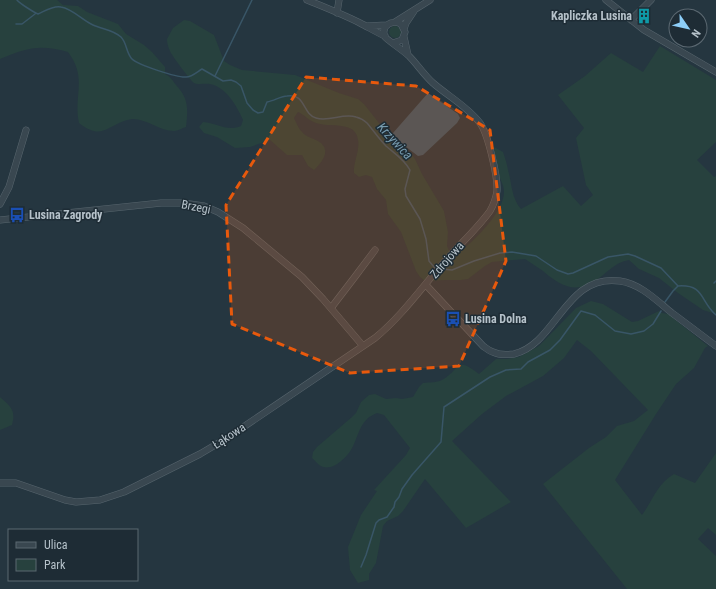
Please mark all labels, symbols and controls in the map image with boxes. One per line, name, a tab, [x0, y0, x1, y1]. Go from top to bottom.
building icon: Kapliczka Lusina	[635, 7, 653, 25]
north arrow	[668, 8, 708, 48]
place label: Kapliczka Lusina	[551, 9, 632, 23]
text: N	[688, 27, 703, 40]
water label: Krzywica	[374, 120, 416, 162]
street label: Brzegi	[180, 197, 212, 217]
bus stop icon: Lusina Zagrody	[8, 206, 26, 224]
place label: Lusina Zagrody	[29, 208, 103, 222]
street label: Zdrojowa	[427, 239, 467, 281]
bus stop icon: Lusina Dolna	[444, 310, 462, 328]
place label: Lusina Dolna	[465, 312, 527, 326]
street label: Łąkowa	[210, 420, 248, 452]
legend	[8, 529, 138, 581]
text: Ulica	[44, 538, 68, 552]
text: Park	[44, 558, 66, 572]

